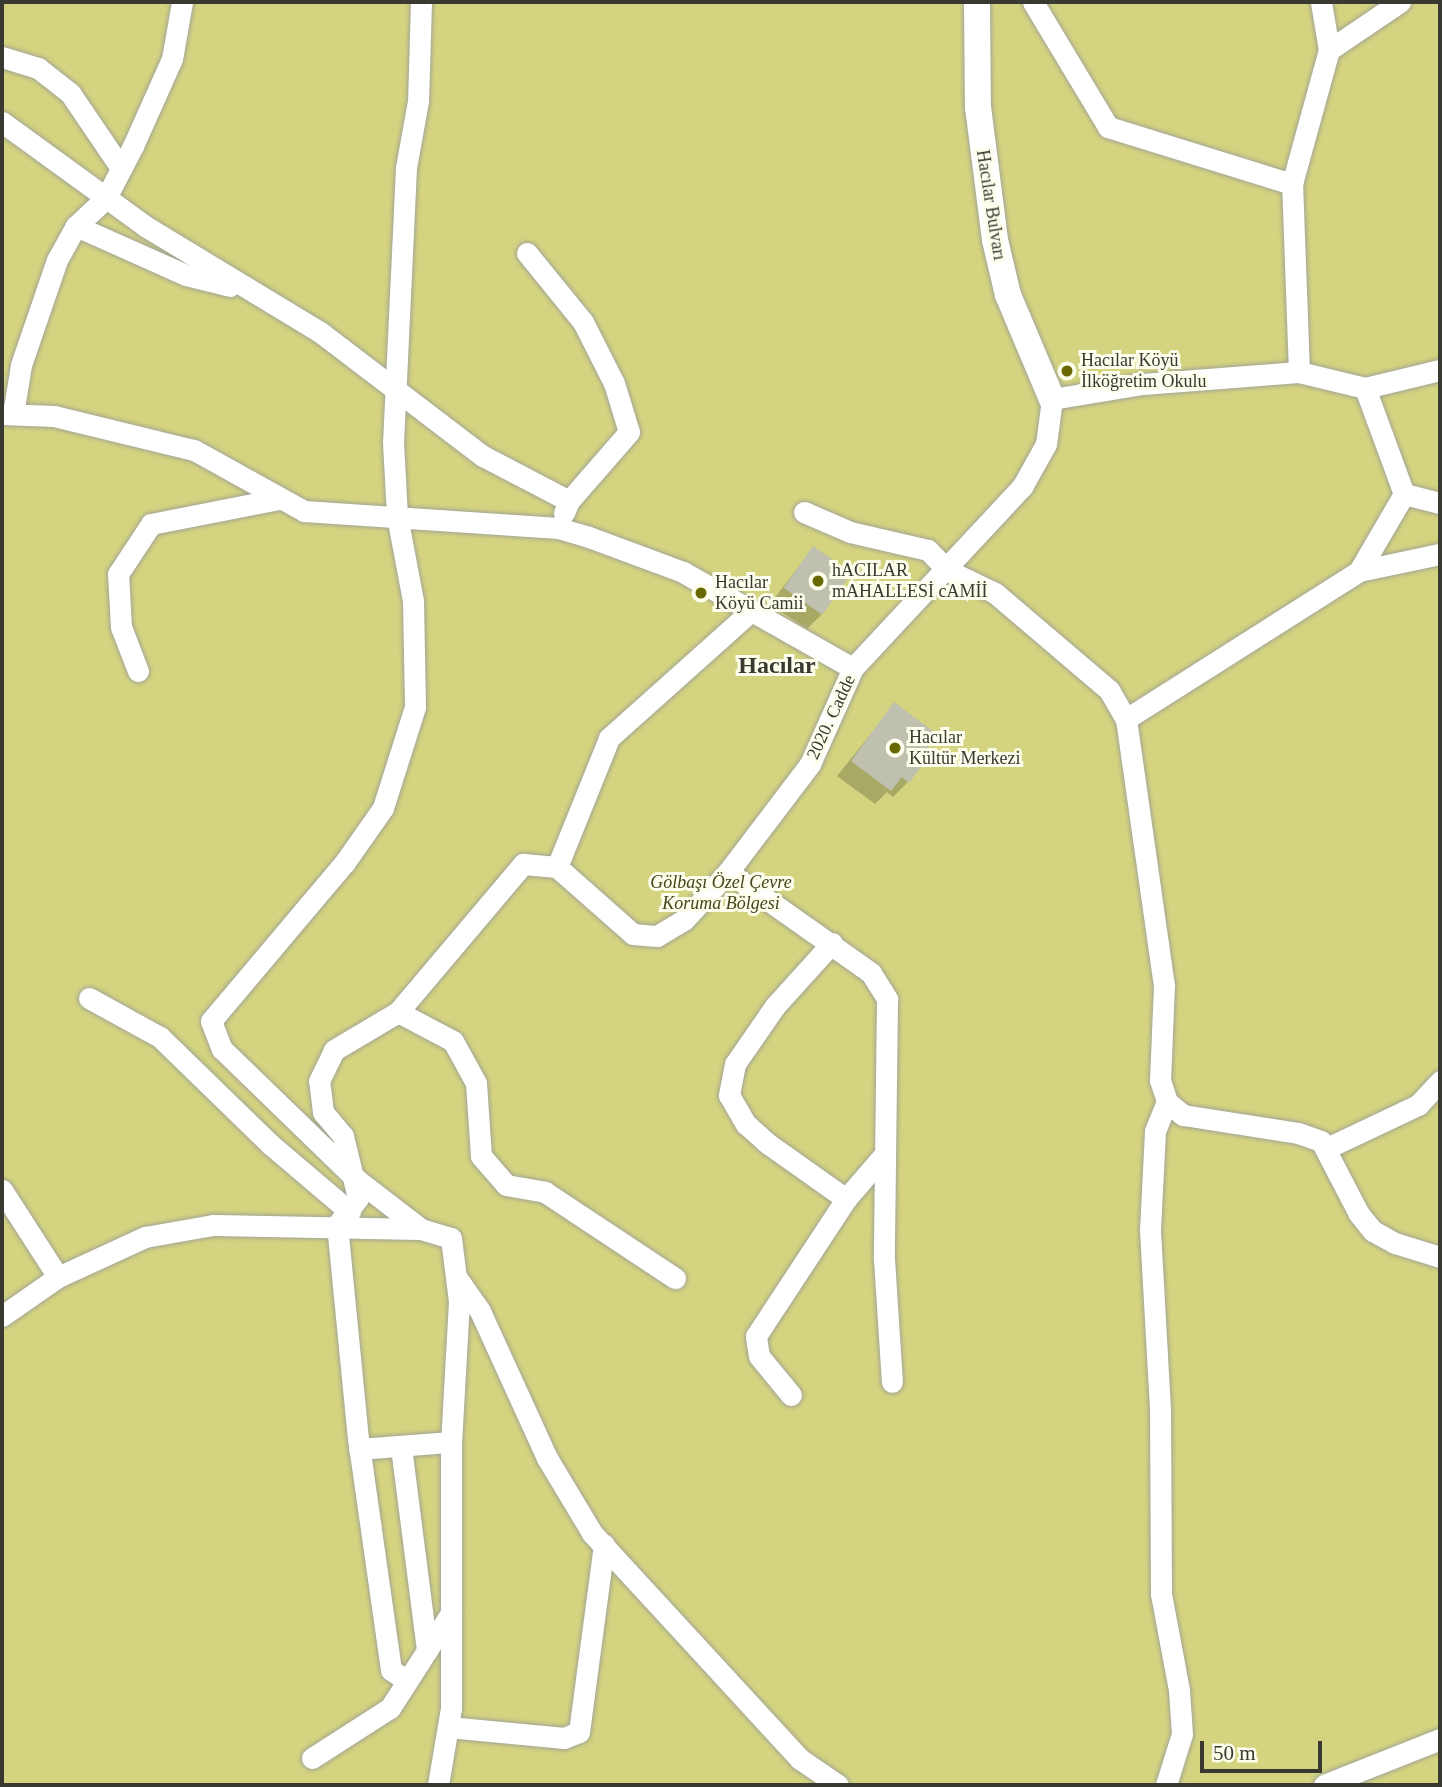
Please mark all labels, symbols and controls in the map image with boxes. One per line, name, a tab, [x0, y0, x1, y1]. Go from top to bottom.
street label: Hacılar Bulvarı	[972, 148, 1010, 262]
place label: Hacılar Köyü İlköğretim Okulu	[1081, 350, 1206, 392]
marker: Hacılar Köyü İlköğretim Okulu	[1059, 363, 1075, 379]
place label: hACILAR mAHALLESİ cAMİİ	[832, 560, 987, 602]
place label: Hacılar Köyü Camii	[715, 572, 803, 614]
marker: hACILAR mAHALLESİ cAMİİ	[810, 573, 826, 589]
marker: Hacılar Köyü Camii	[693, 585, 709, 601]
district label: Hacılar	[738, 652, 816, 680]
street label: 2020. Cadde	[802, 671, 860, 763]
place label: Hacılar Kültür Merkezi	[909, 727, 1020, 770]
marker: Hacılar Kültür Merkezi	[887, 740, 903, 756]
park label: Gölbaşı Özel Çevre Koruma Bölgesi	[650, 872, 792, 914]
scale bar	[1204, 1728, 1326, 1772]
text: 50 m	[1213, 1741, 1256, 1765]

